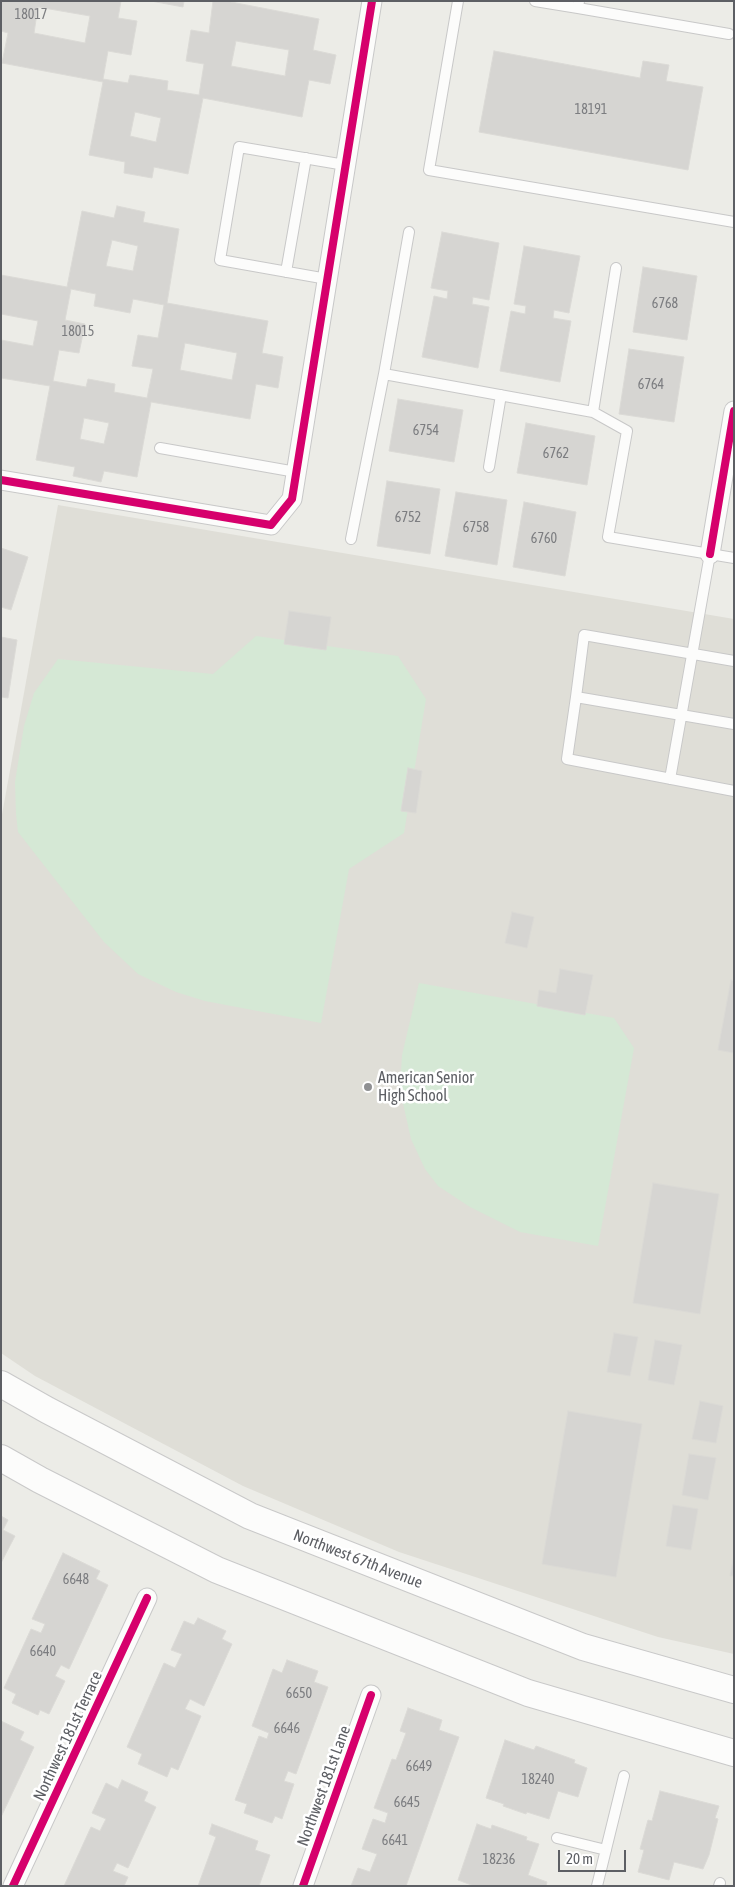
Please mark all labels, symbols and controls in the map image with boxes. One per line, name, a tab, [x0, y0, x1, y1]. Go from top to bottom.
house number: 18017	[15, 7, 47, 23]
house number: 18191	[575, 102, 607, 118]
house number: 6768	[652, 296, 678, 312]
house number: 18015	[62, 324, 94, 340]
house number: 6764	[638, 377, 664, 393]
house number: 6754	[413, 423, 439, 439]
house number: 6762	[543, 446, 569, 462]
house number: 6752	[395, 510, 421, 526]
house number: 6758	[463, 520, 489, 536]
house number: 6760	[531, 531, 557, 547]
place label: American Senior High School	[378, 1068, 474, 1106]
marker: American Senior High School	[362, 1081, 374, 1093]
street label: Northwest 67th Avenue	[291, 1526, 425, 1592]
house number: 6648	[63, 1572, 89, 1588]
house number: 6640	[30, 1644, 56, 1660]
street label: Northwest 181st Terrace	[29, 1668, 107, 1804]
house number: 6650	[286, 1686, 312, 1702]
house number: 6646	[274, 1721, 300, 1737]
street label: Northwest 181st Lane	[293, 1723, 355, 1849]
house number: 6649	[406, 1759, 432, 1775]
house number: 18240	[522, 1772, 554, 1788]
house number: 6645	[394, 1795, 420, 1811]
house number: 6641	[382, 1833, 408, 1849]
scale bar	[560, 1840, 628, 1872]
text: 20 m	[566, 1850, 593, 1867]
house number: 18236	[483, 1852, 515, 1868]

